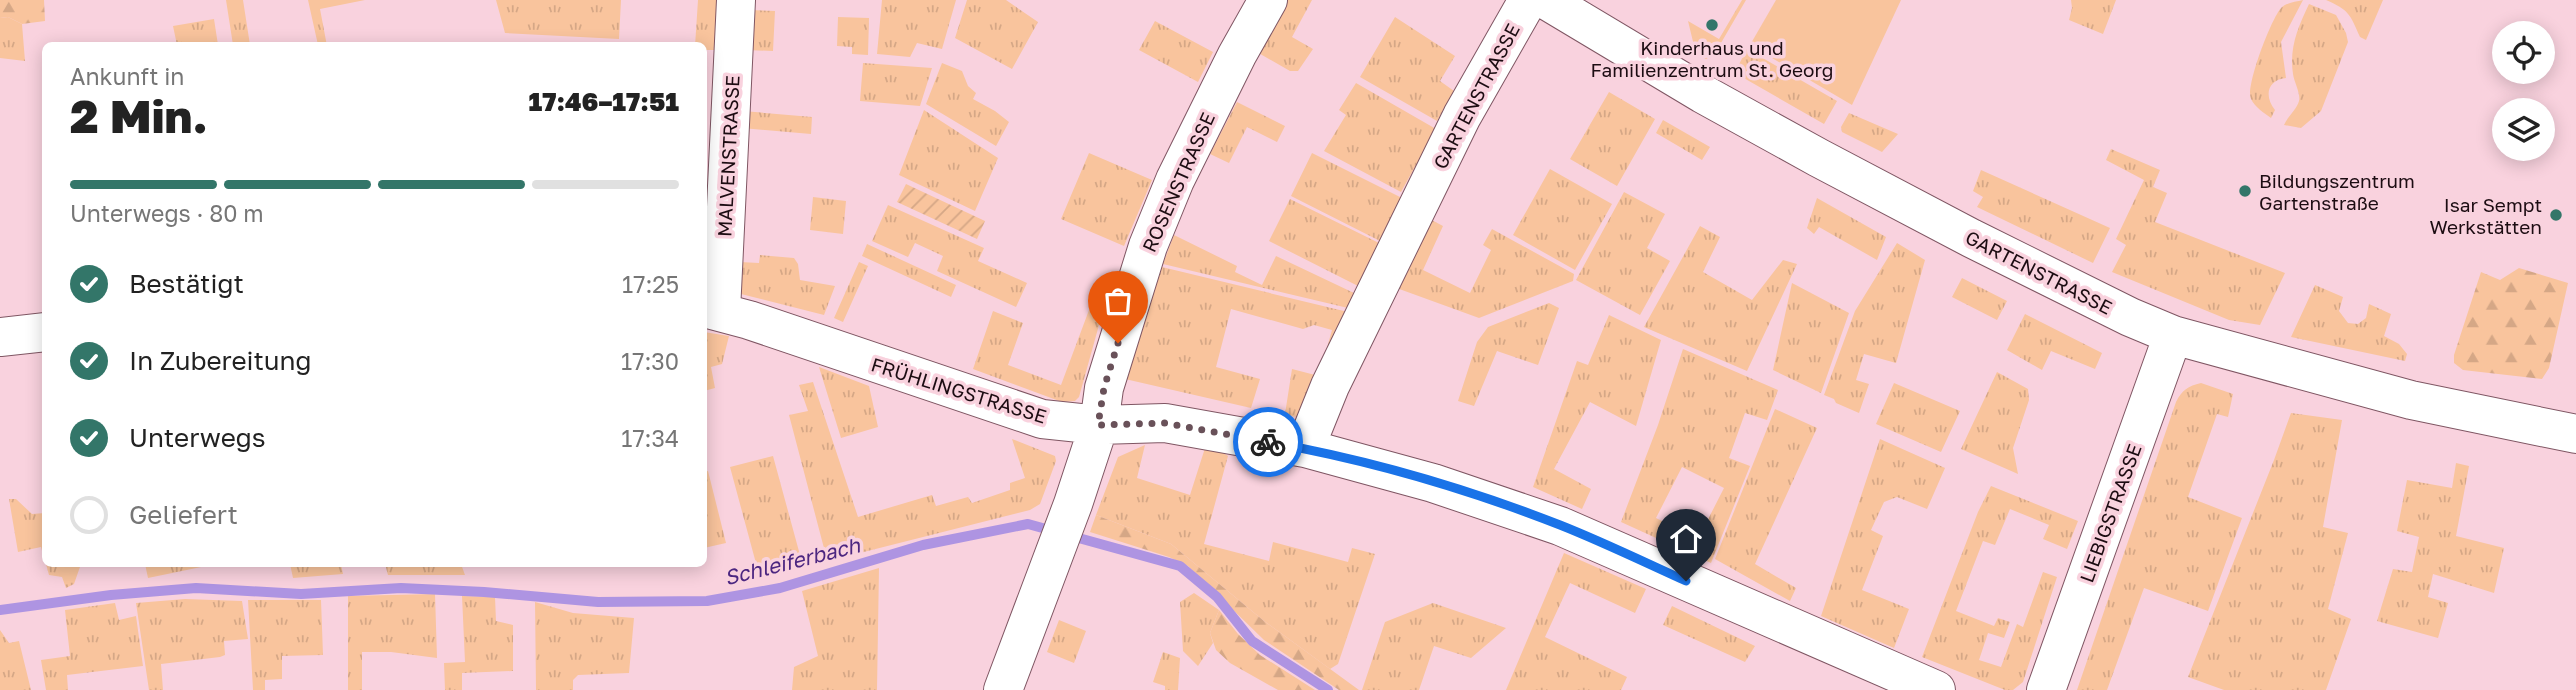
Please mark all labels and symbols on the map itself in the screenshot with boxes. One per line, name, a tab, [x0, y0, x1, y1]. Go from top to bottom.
marker: Kinderhaus und Familienzentrum St. Georg	[1704, 17, 1720, 33]
street label: GARTENSTRASSE	[1428, 19, 1524, 173]
place label: Kinderhaus und Familienzentrum St. Georg	[1591, 36, 1833, 81]
street label: MALVENSTRASSE	[712, 75, 744, 237]
street label: ROSENSTRASSE	[1137, 109, 1219, 255]
place label: Bildungszentrum Gartenstraße	[2259, 169, 2415, 214]
marker: Bildungszentrum Gartenstraße	[2237, 183, 2253, 199]
place label: Isar Sempt Werkstätten	[2429, 193, 2542, 238]
marker: Isar Sempt Werkstätten	[2548, 207, 2564, 223]
street label: GARTENSTRASSE	[1962, 225, 2116, 319]
pin	[1088, 271, 1148, 343]
street label: FRÜHLINGSTRASSE	[869, 352, 1049, 428]
courier	[1233, 407, 1303, 477]
street label: LIEBIGSTRASSE	[2074, 441, 2146, 585]
pin	[1656, 509, 1716, 581]
water label: Schleiferbach	[721, 531, 864, 590]

